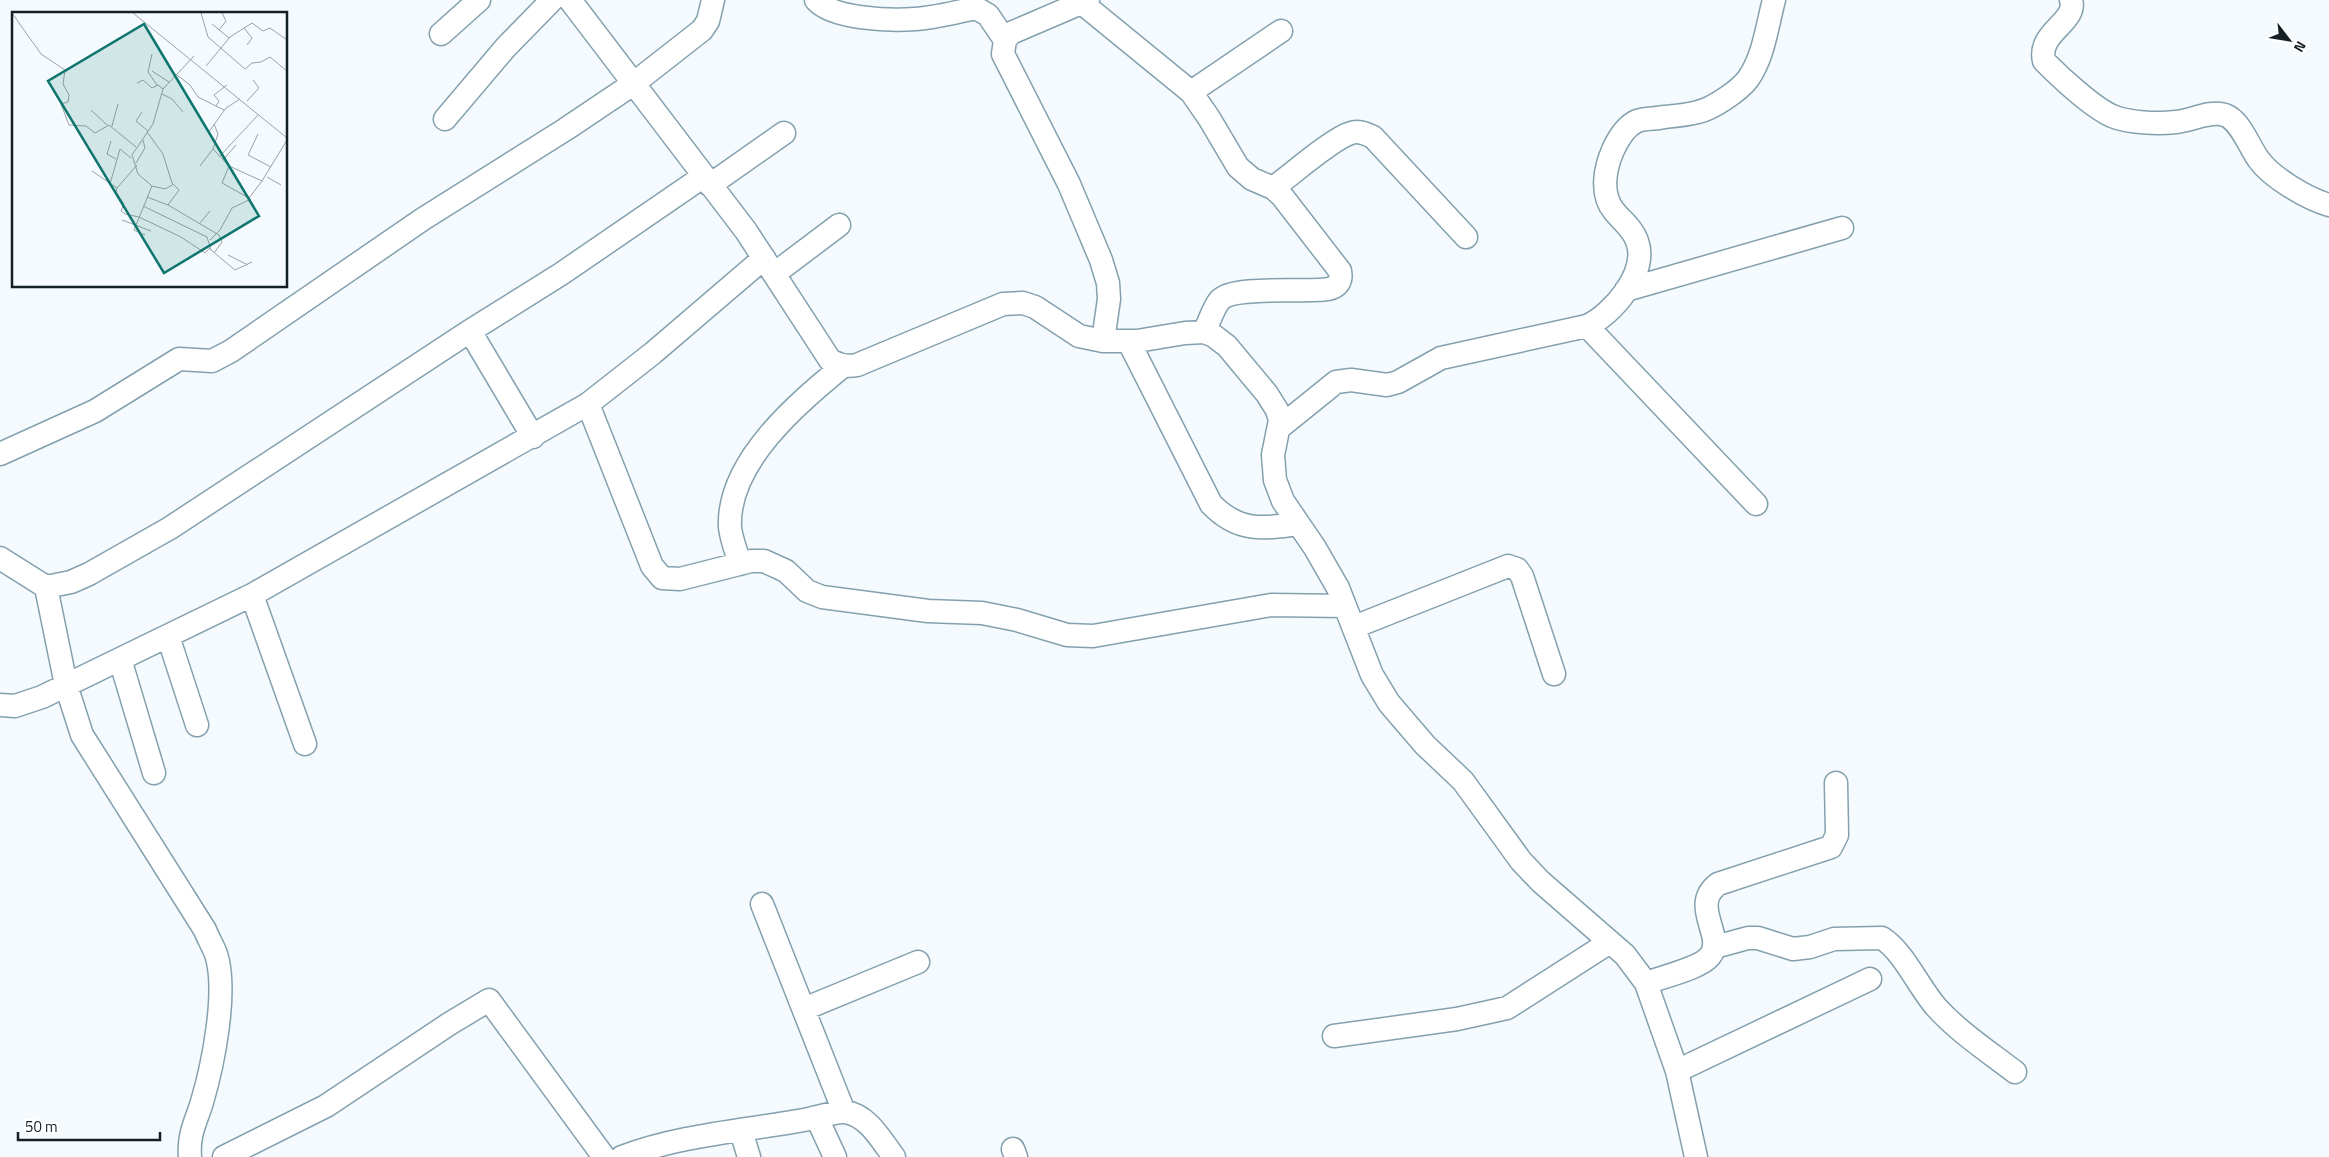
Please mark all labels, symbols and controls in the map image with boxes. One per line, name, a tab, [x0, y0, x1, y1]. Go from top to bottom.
inset map	[12, 12, 288, 288]
north arrow	[2264, 15, 2314, 65]
text: N	[2289, 37, 2312, 57]
scale bar	[18, 1110, 160, 1142]
text: 50 m	[25, 1115, 58, 1138]

